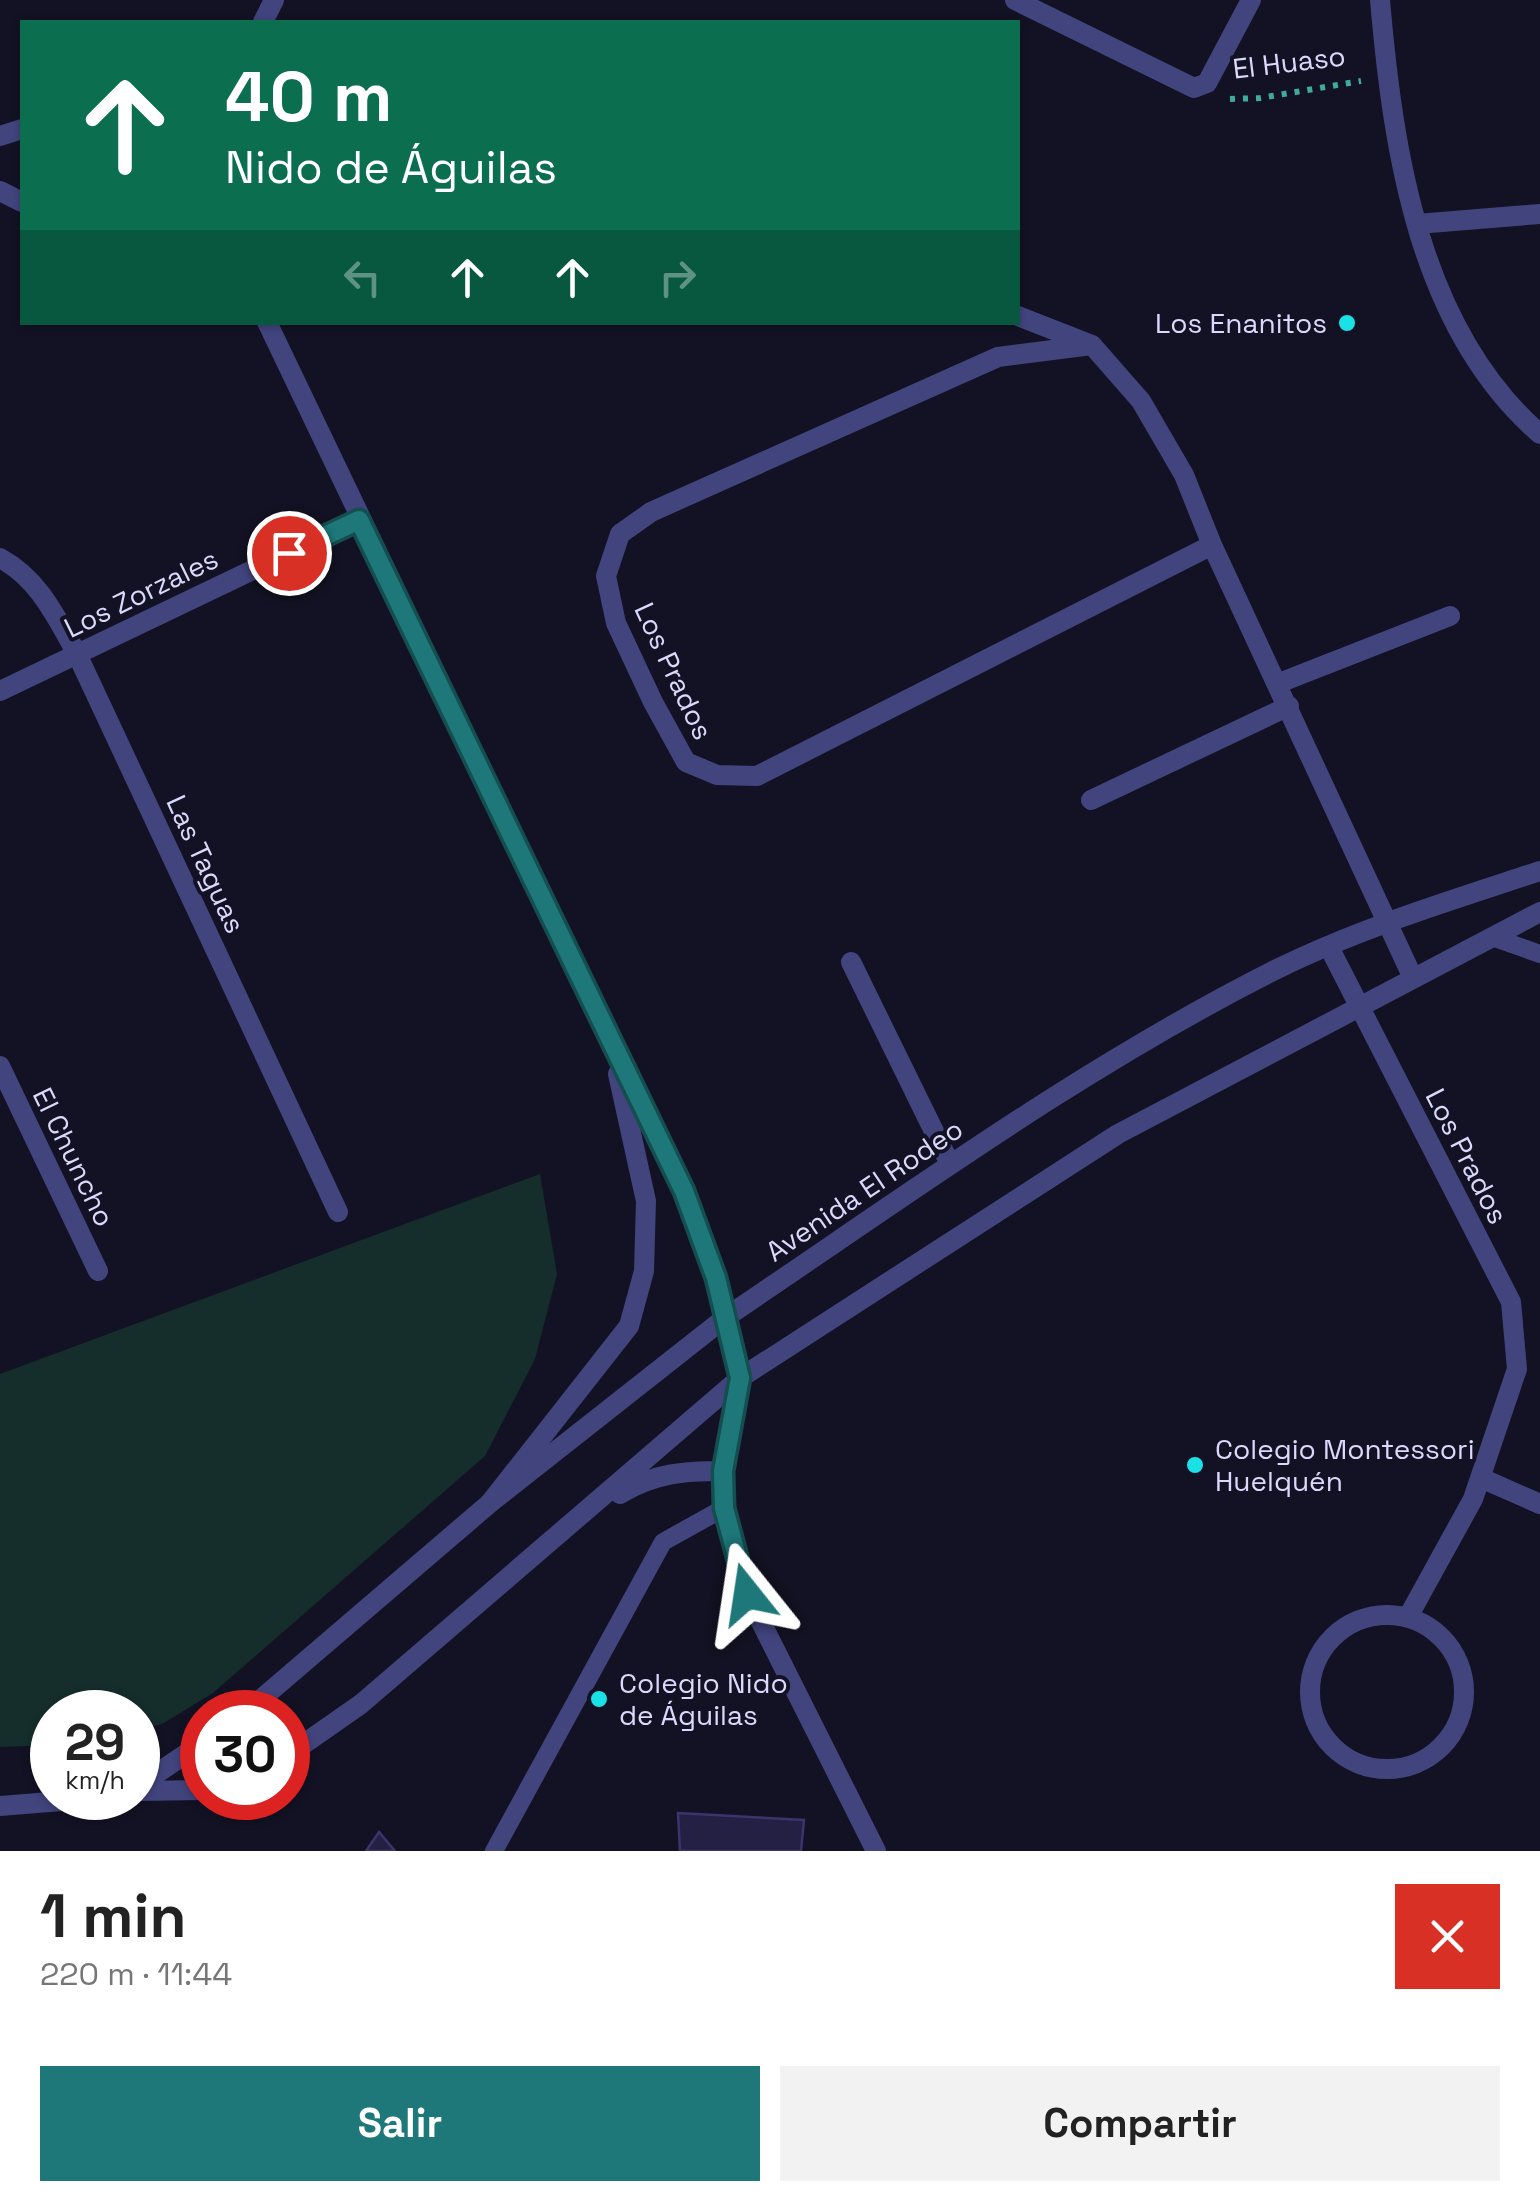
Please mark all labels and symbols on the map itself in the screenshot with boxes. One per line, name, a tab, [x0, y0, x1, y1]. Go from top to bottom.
street label: El Huaso	[1231, 37, 1347, 87]
place label: Los Enanitos	[1155, 305, 1327, 341]
marker: Los Enanitos	[1336, 312, 1358, 334]
pin	[247, 511, 332, 596]
street label: Los Zorzales	[58, 540, 224, 646]
street label: Los Prados	[627, 597, 721, 745]
street label: Las Taguas	[158, 789, 254, 939]
street label: El Chuncho	[25, 1082, 123, 1232]
street label: Los Prados	[1418, 1082, 1516, 1230]
street label: Avenida El Rodeo	[758, 1111, 970, 1269]
place label: Colegio Montessori Huelquén	[1215, 1431, 1475, 1499]
marker: Colegio Montessori Huelquén	[1184, 1454, 1206, 1476]
position arrow	[695, 1542, 799, 1646]
place label: Colegio Nido de Águilas	[619, 1665, 788, 1733]
marker: Colegio Nido de Águilas	[588, 1688, 610, 1710]
speed limit sign: 30	[180, 1690, 310, 1820]

